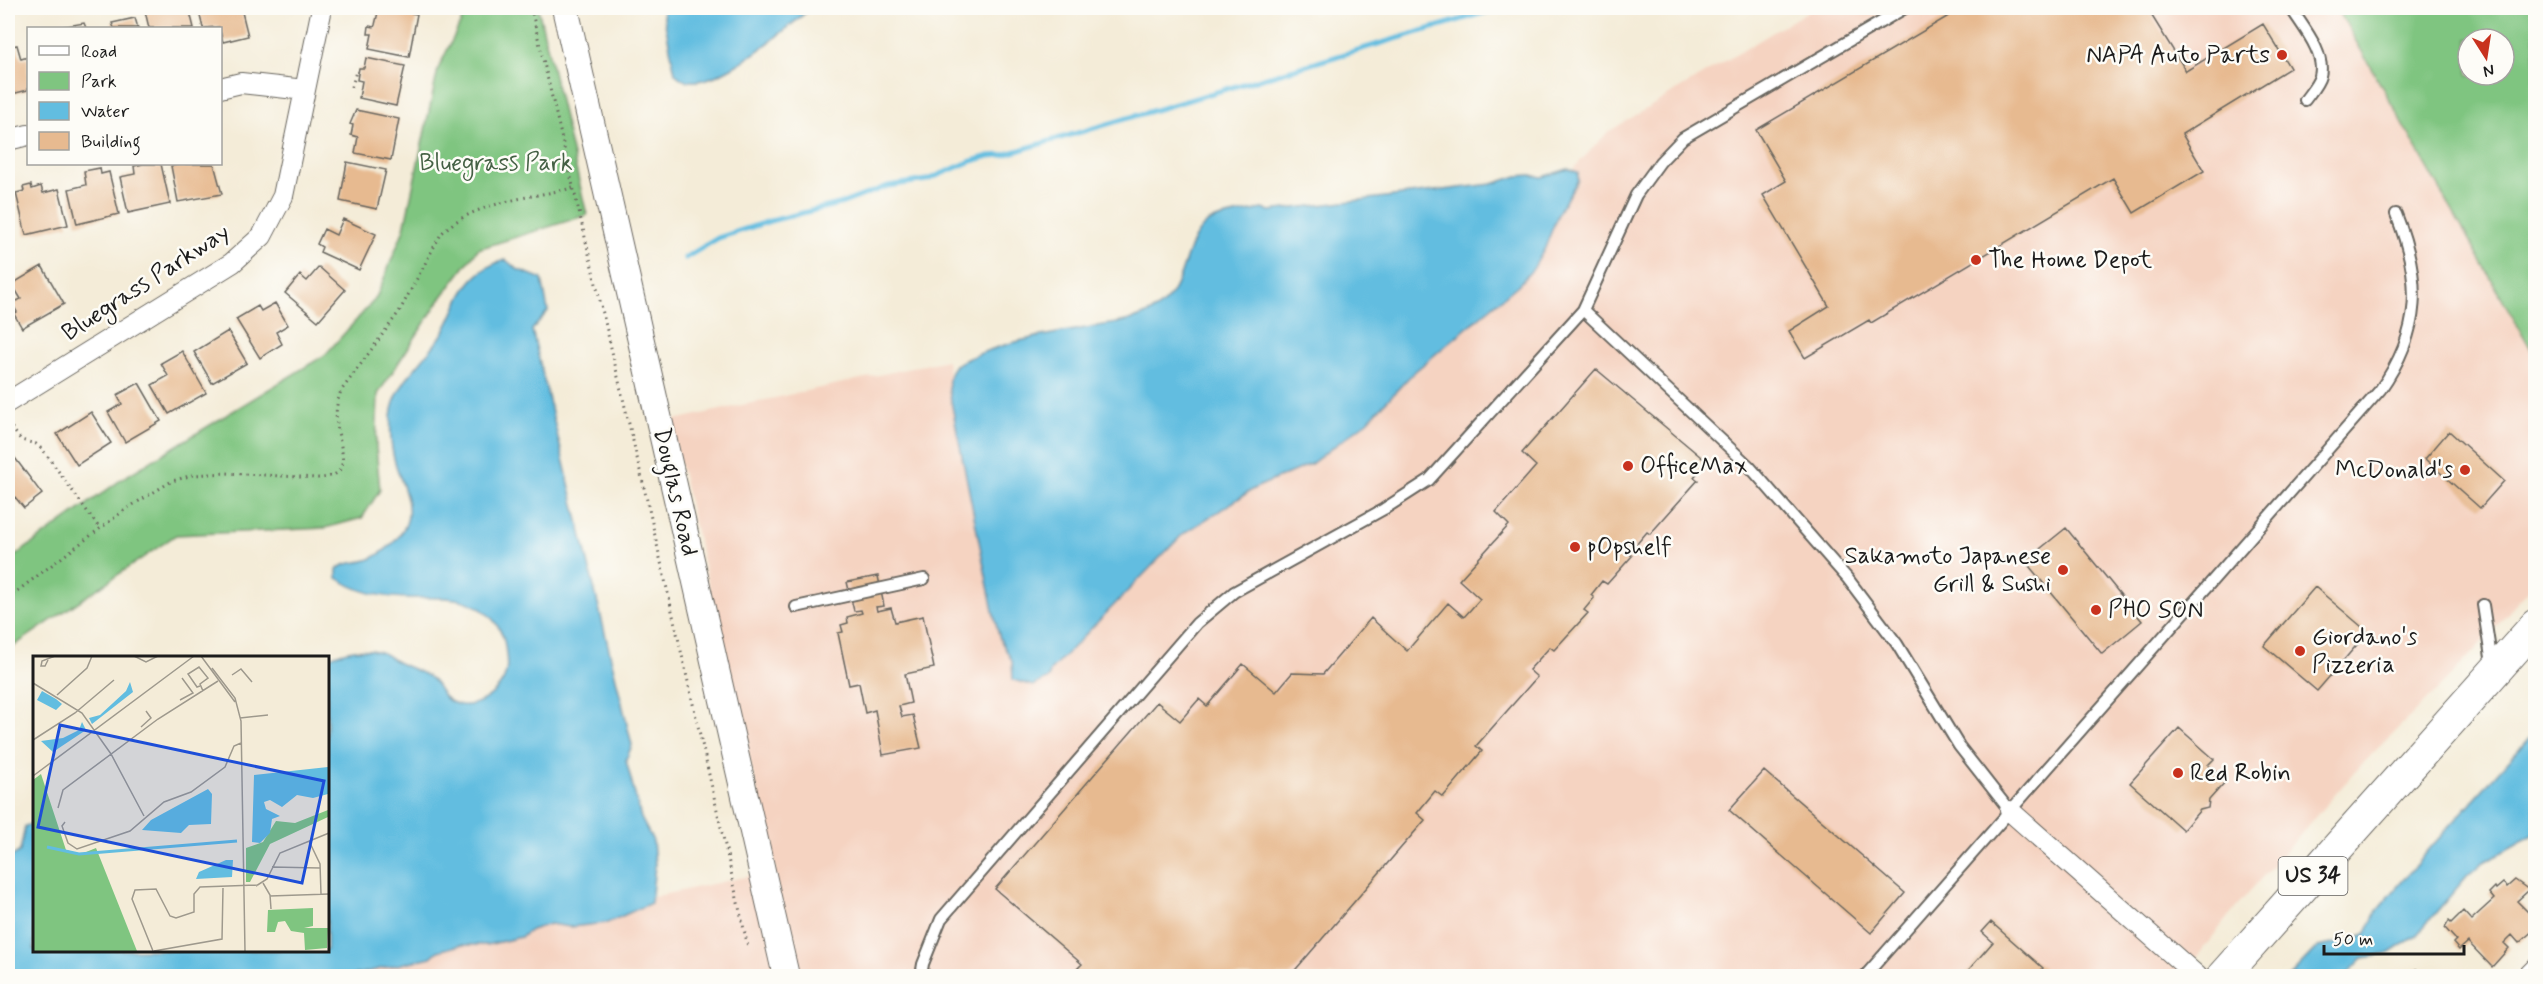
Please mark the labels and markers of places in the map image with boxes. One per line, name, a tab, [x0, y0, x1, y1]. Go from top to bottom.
place label: NAPA Auto Parts	[2086, 40, 2270, 71]
marker: NAPA Auto Parts	[2275, 48, 2289, 62]
place label: The Home Depot	[1988, 245, 2152, 276]
marker: The Home Depot	[1969, 253, 1983, 267]
place label: OfficeMax	[1640, 451, 1747, 482]
place label: McDonald's	[2335, 455, 2453, 486]
marker: OfficeMax	[1621, 459, 1635, 473]
marker: McDonald's	[2458, 463, 2472, 477]
place label: pOpshelf	[1587, 532, 1672, 563]
marker: pOpshelf	[1568, 540, 1582, 554]
place label: Sakamoto Japanese Grill & Sushi	[1844, 541, 2051, 600]
marker: Sakamoto Japanese Grill & Sushi	[2056, 563, 2070, 577]
place label: PHO SON	[2108, 595, 2203, 626]
marker: PHO SON	[2089, 603, 2103, 617]
place label: Giordano's Pizzeria	[2312, 622, 2418, 681]
marker: Giordano's Pizzeria	[2293, 644, 2307, 658]
place label: Red Robin	[2190, 758, 2291, 789]
marker: Red Robin	[2171, 766, 2185, 780]

